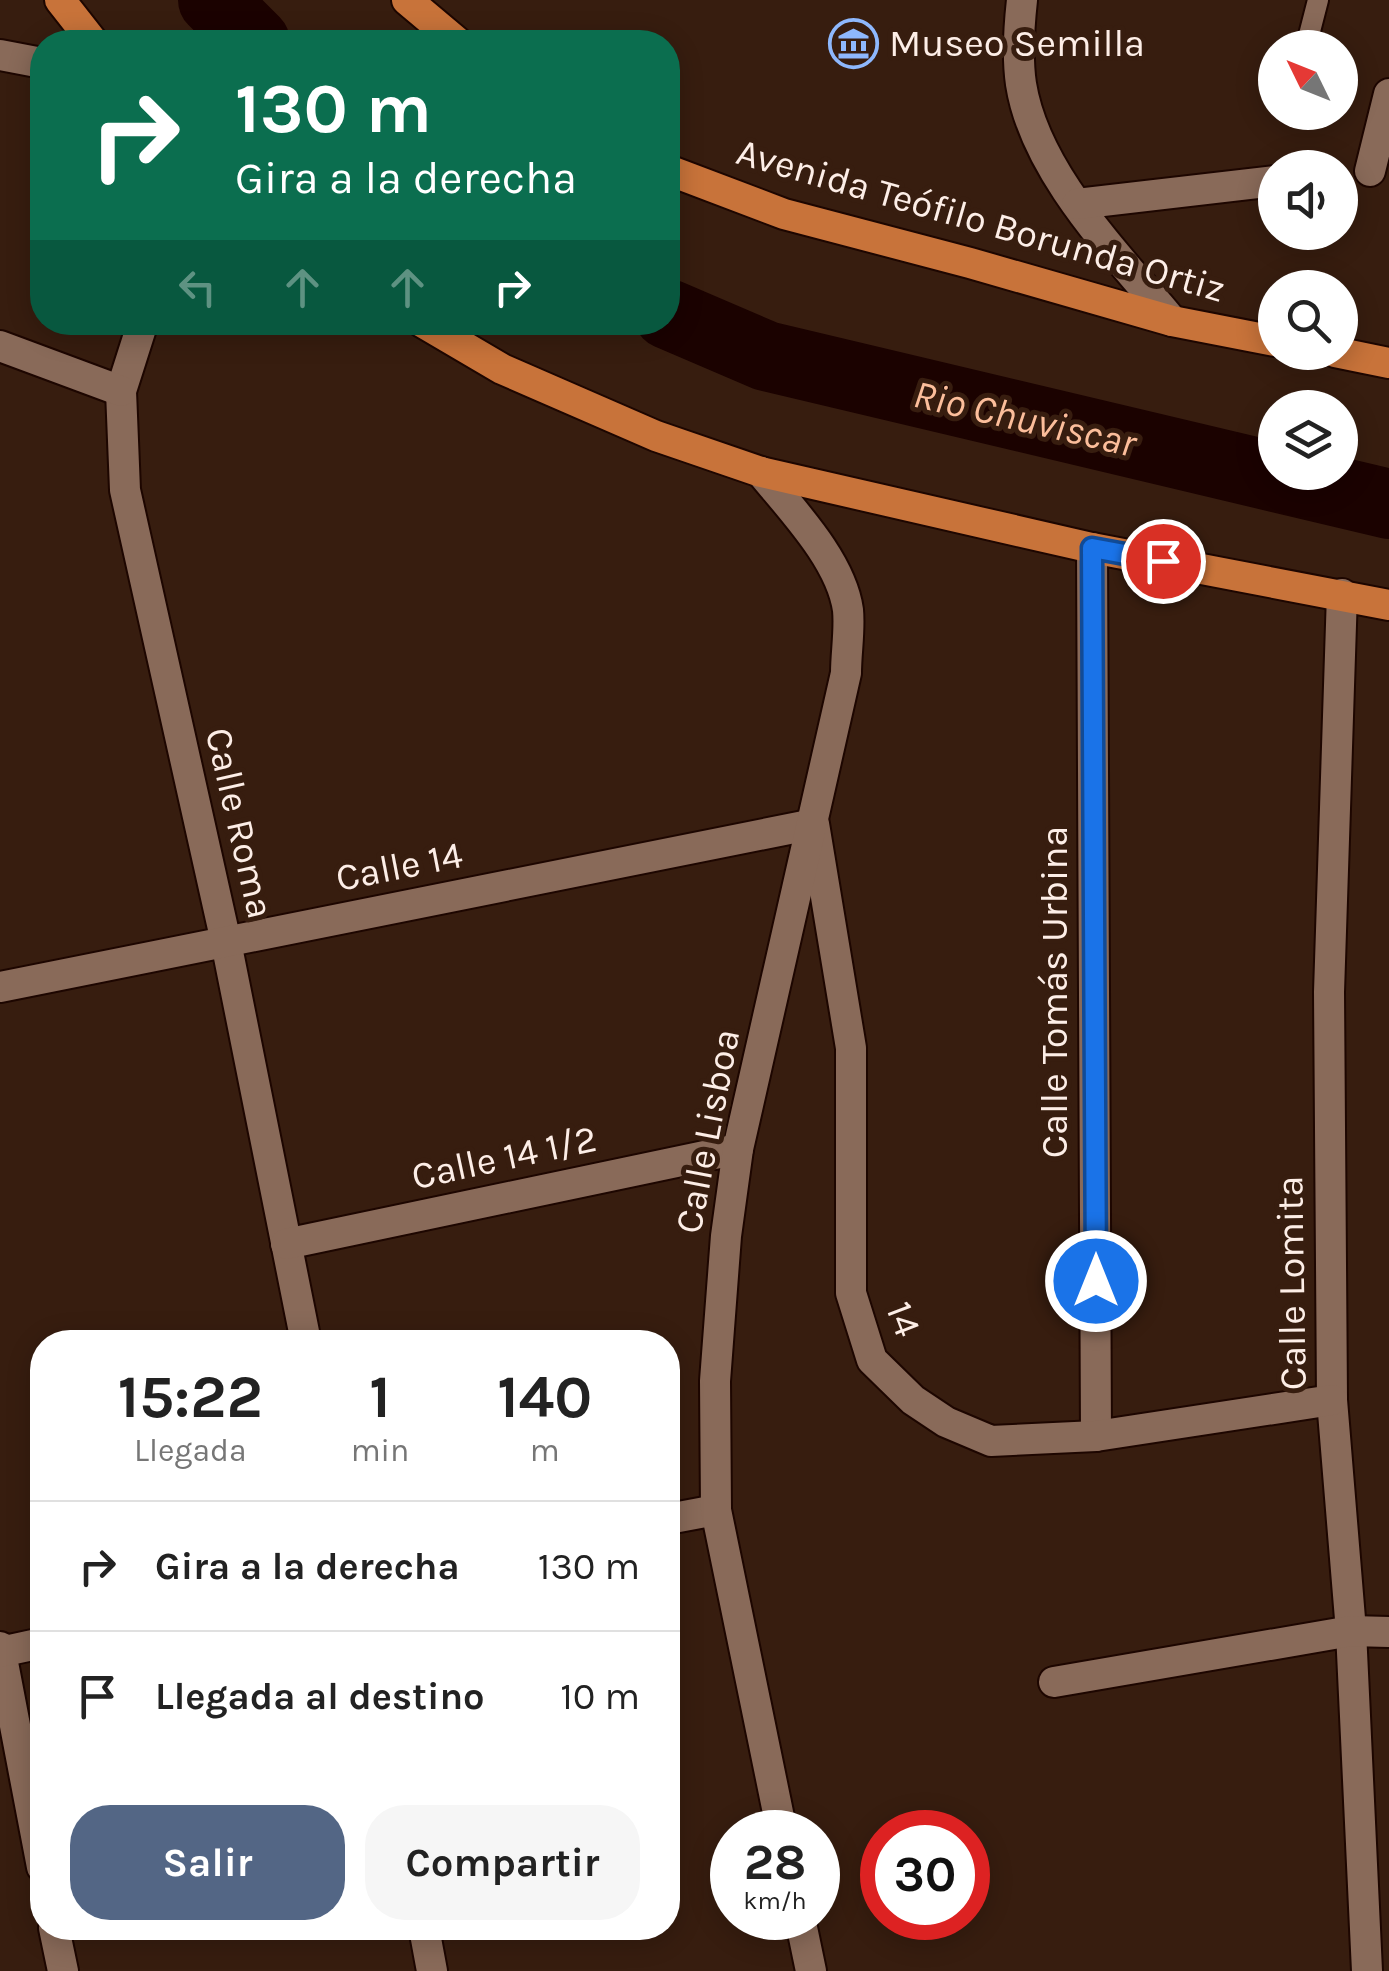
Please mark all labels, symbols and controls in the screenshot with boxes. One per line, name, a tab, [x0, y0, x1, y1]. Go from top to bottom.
museum icon: Museo Semilla	[828, 17, 880, 69]
place label: Museo Semilla	[889, 21, 1145, 66]
north arrow	[1258, 30, 1358, 130]
map controls	[1258, 30, 1358, 490]
text: 130 m	[235, 68, 432, 150]
icon: right	[70, 70, 200, 200]
street label: Avenida Teófilo Borunda Ortiz	[731, 129, 1230, 312]
button: sound	[1258, 150, 1358, 250]
text: Gira a la derecha	[235, 152, 577, 204]
icon: left	[170, 260, 225, 315]
icon: ahead	[275, 260, 330, 315]
icon: ahead	[380, 260, 435, 315]
icon: right	[485, 260, 540, 315]
button: search	[1258, 270, 1358, 370]
water label: Rio Chuviscar	[909, 370, 1142, 467]
button: layers	[1258, 390, 1358, 490]
pin	[1121, 519, 1206, 604]
icon: arrive	[1136, 534, 1191, 589]
street label: Calle Roma	[196, 723, 283, 923]
street label: Calle Tomás Urbina	[1032, 826, 1077, 1158]
street label: Calle 14	[332, 832, 466, 901]
street label: Calle Lisboa	[666, 1025, 749, 1237]
street label: Calle 14 1/2	[408, 1116, 601, 1199]
street label: Calle Lomita	[1267, 1175, 1316, 1391]
position arrow	[1044, 1229, 1148, 1333]
street label: 14	[876, 1295, 931, 1343]
text: 15:22	[118, 1362, 263, 1432]
text: 1	[369, 1362, 391, 1432]
text: 140	[497, 1362, 592, 1432]
text: Llegada	[134, 1432, 247, 1469]
text: min	[351, 1432, 409, 1469]
text: m	[530, 1432, 560, 1469]
icon: right	[70, 1539, 125, 1594]
text: Gira a la derecha	[155, 1544, 460, 1589]
text: 130 m	[538, 1544, 640, 1589]
icon: arrive	[70, 1669, 125, 1724]
text: Llegada al destino	[155, 1674, 485, 1719]
text: 10 m	[560, 1674, 640, 1719]
button: Salir	[70, 1805, 345, 1920]
button: Compartir	[365, 1805, 640, 1920]
speed limit sign: 30	[860, 1810, 990, 1940]
text: 28	[744, 1833, 806, 1892]
text: km/h	[743, 1886, 807, 1915]

